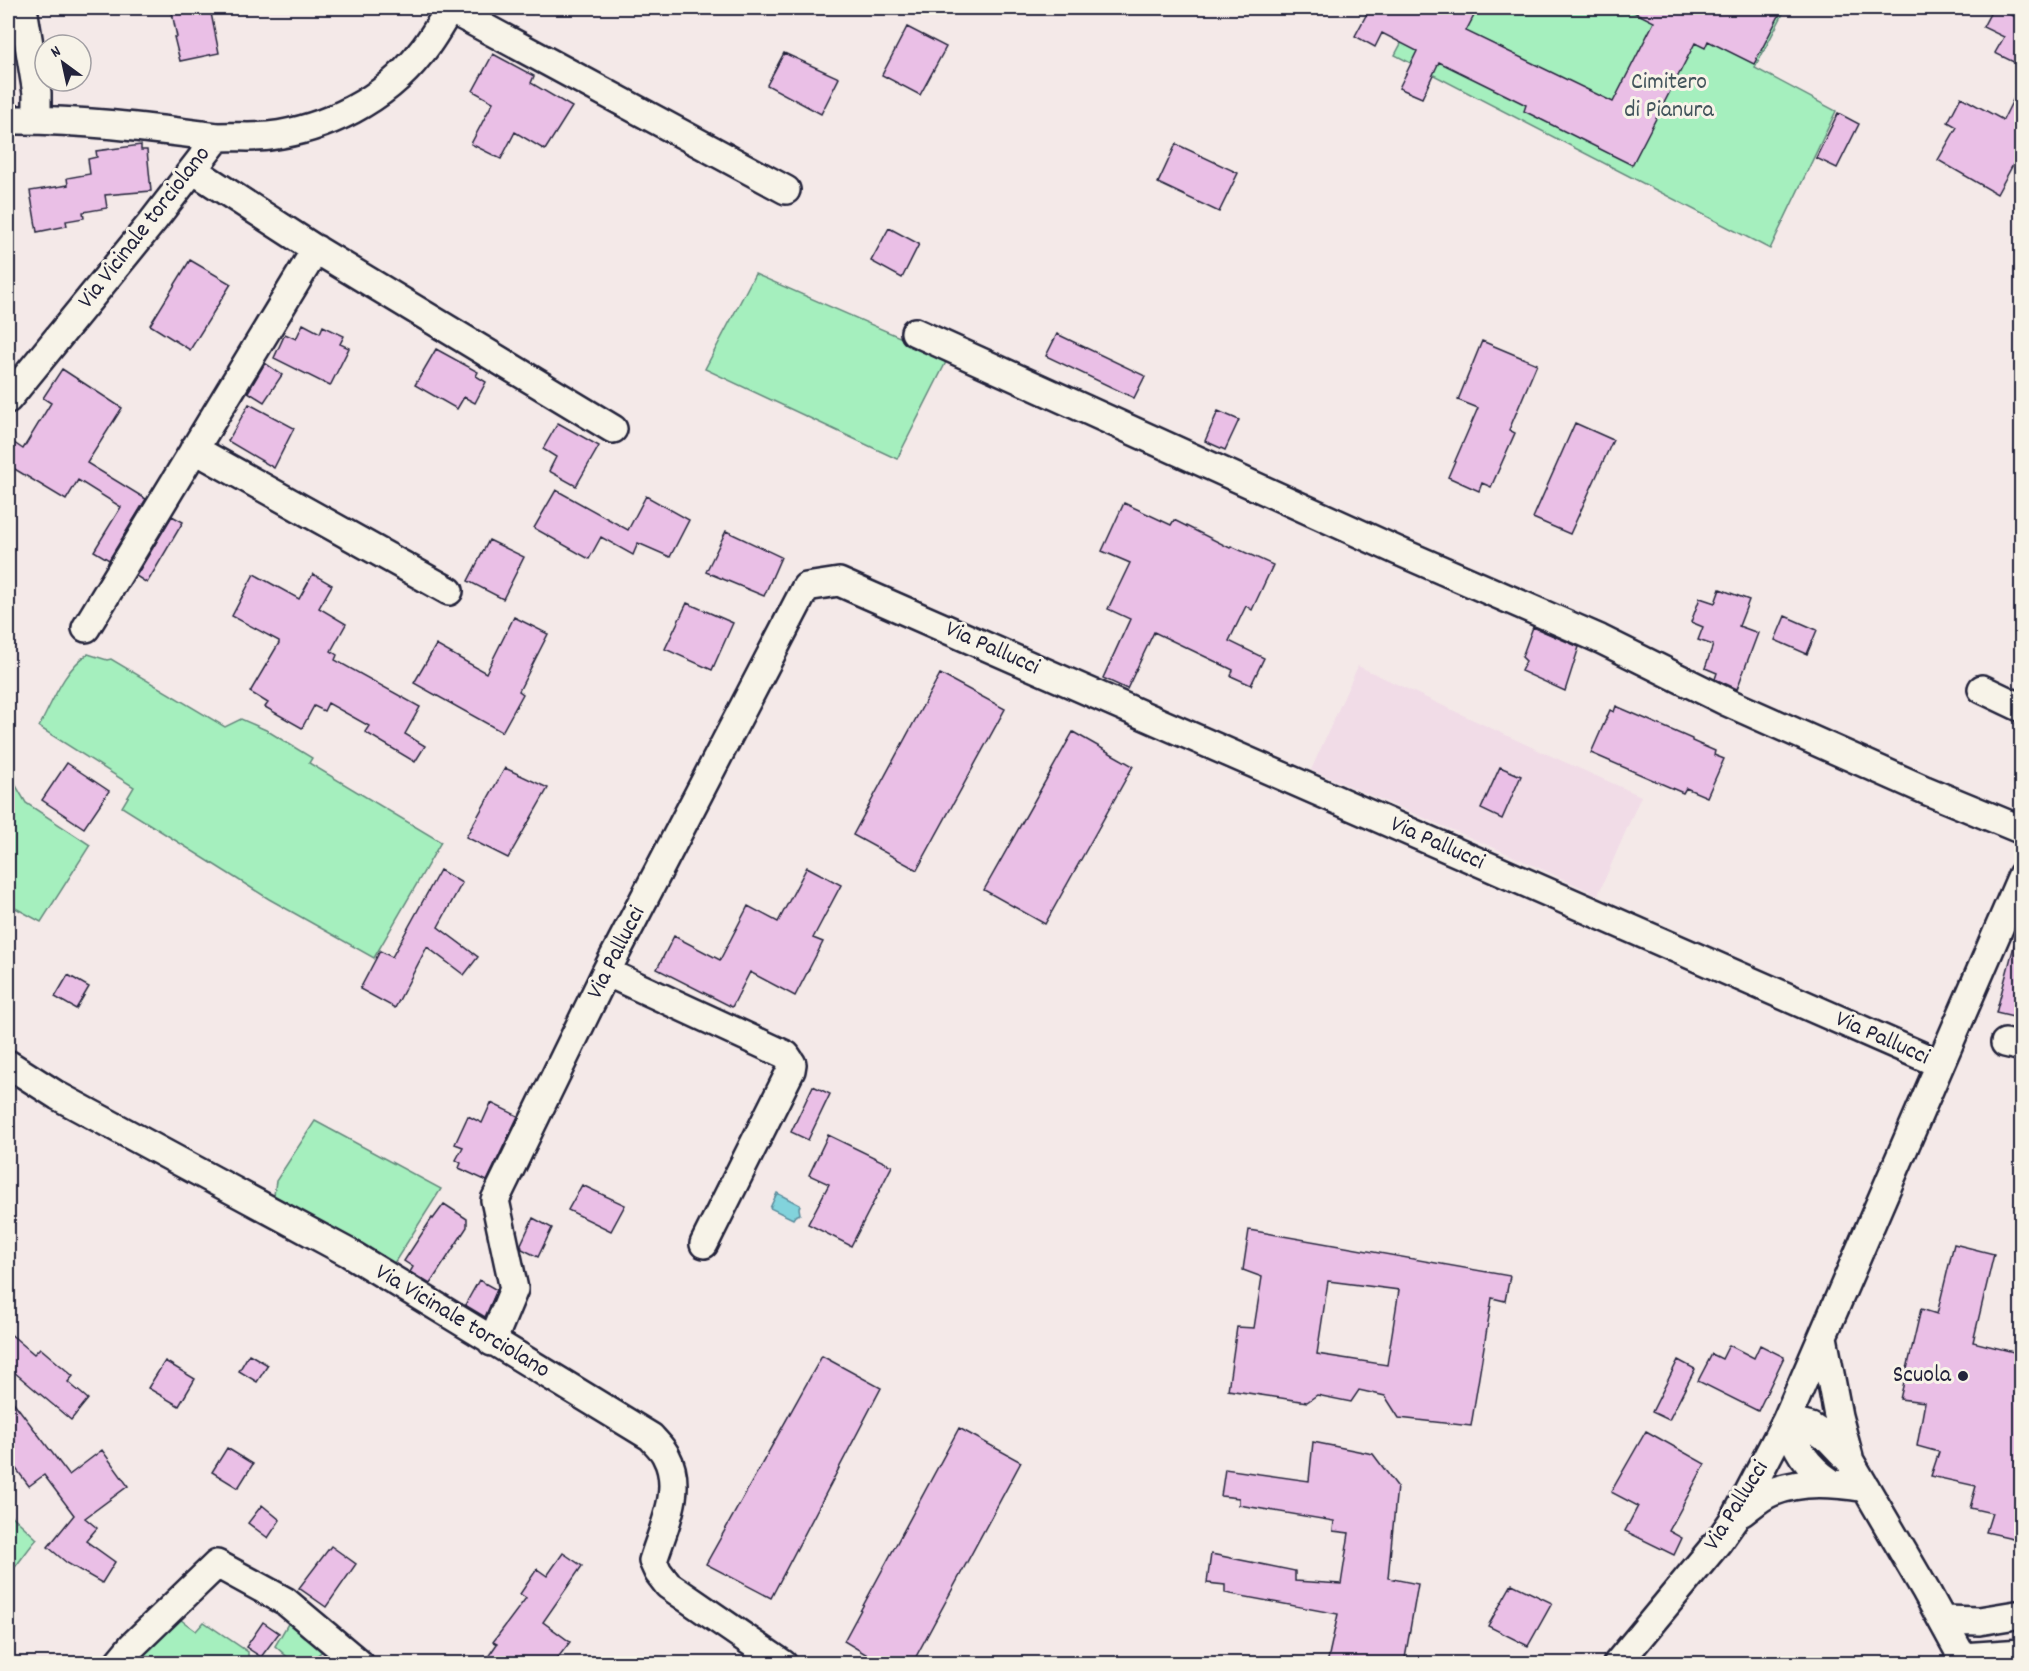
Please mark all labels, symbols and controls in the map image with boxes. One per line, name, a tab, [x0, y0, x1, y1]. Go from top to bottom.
north arrow	[33, 33, 93, 93]
text: N	[47, 41, 66, 64]
park label: Cimitero di Pianura	[1624, 66, 1714, 128]
street label: Via Vicinale torciolano	[70, 139, 220, 317]
street label: Via Pallucci	[939, 613, 1045, 685]
street label: Via Pallucci	[1384, 808, 1490, 880]
street label: Via Pallucci	[579, 901, 655, 1005]
street label: Via Pallucci	[1829, 1003, 1935, 1075]
street label: Via Vicinale torciolano	[368, 1256, 556, 1388]
place label: Scuola	[1893, 1359, 1952, 1393]
marker: Scuola	[1956, 1369, 1970, 1383]
street label: Via Pallucci	[1696, 1454, 1778, 1558]

